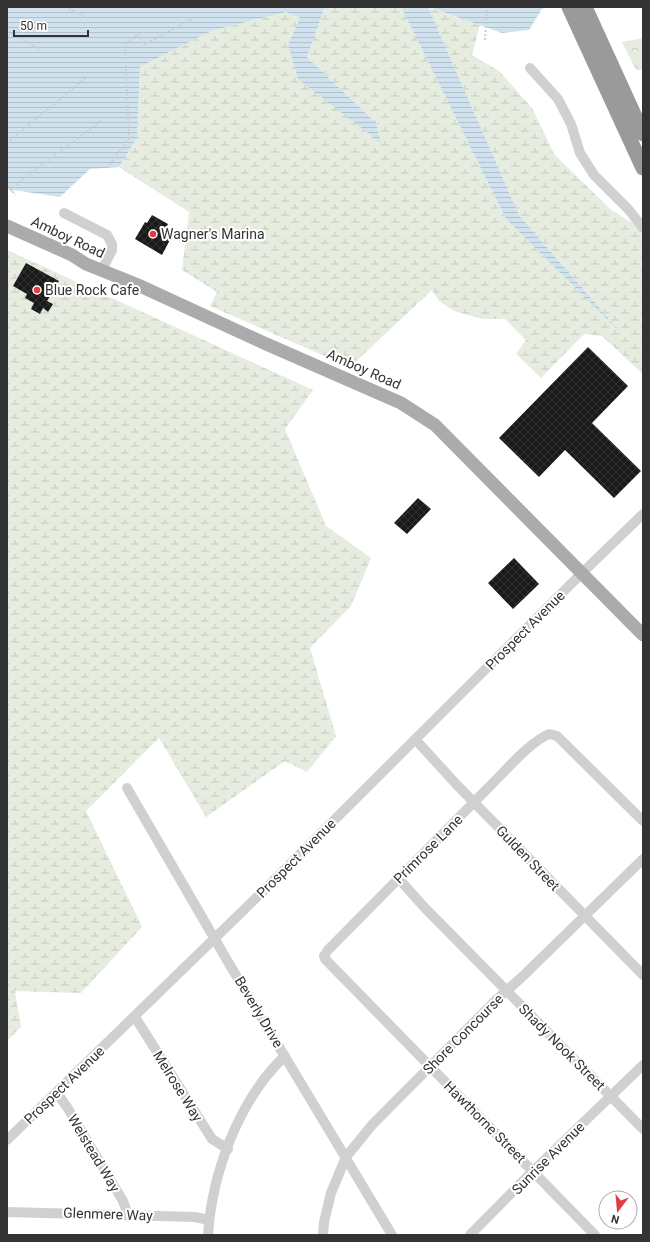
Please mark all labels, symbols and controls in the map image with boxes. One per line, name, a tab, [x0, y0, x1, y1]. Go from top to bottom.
scale bar	[14, 12, 88, 38]
text: 50 m	[20, 19, 47, 33]
street label: Amboy Road	[29, 213, 107, 261]
place label: Wagner's Marina	[161, 226, 265, 242]
marker: Wagner's Marina	[148, 229, 158, 239]
place label: Blue Rock Cafe	[45, 282, 139, 298]
marker: Blue Rock Cafe	[32, 285, 42, 295]
street label: Amboy Road	[324, 346, 404, 392]
street label: Prospect Avenue	[482, 587, 568, 673]
street label: Primrose Lane	[390, 811, 466, 887]
street label: Prospect Avenue	[253, 815, 339, 901]
street label: Gulden Street	[493, 822, 563, 894]
street label: Beverly Drive	[232, 974, 286, 1050]
street label: Shore Concourse	[420, 991, 506, 1077]
street label: Shady Nook Street	[516, 1001, 609, 1094]
street label: Prospect Avenue	[21, 1043, 107, 1127]
street label: Melrose Way	[150, 1048, 206, 1125]
street label: Hawthorne Street	[441, 1078, 529, 1166]
street label: Welstead Way	[65, 1111, 124, 1195]
street label: Sunrise Avenue	[508, 1118, 588, 1198]
north arrow	[598, 1190, 638, 1230]
street label: Glenmere Way	[63, 1204, 153, 1224]
text: N	[610, 1212, 621, 1226]

